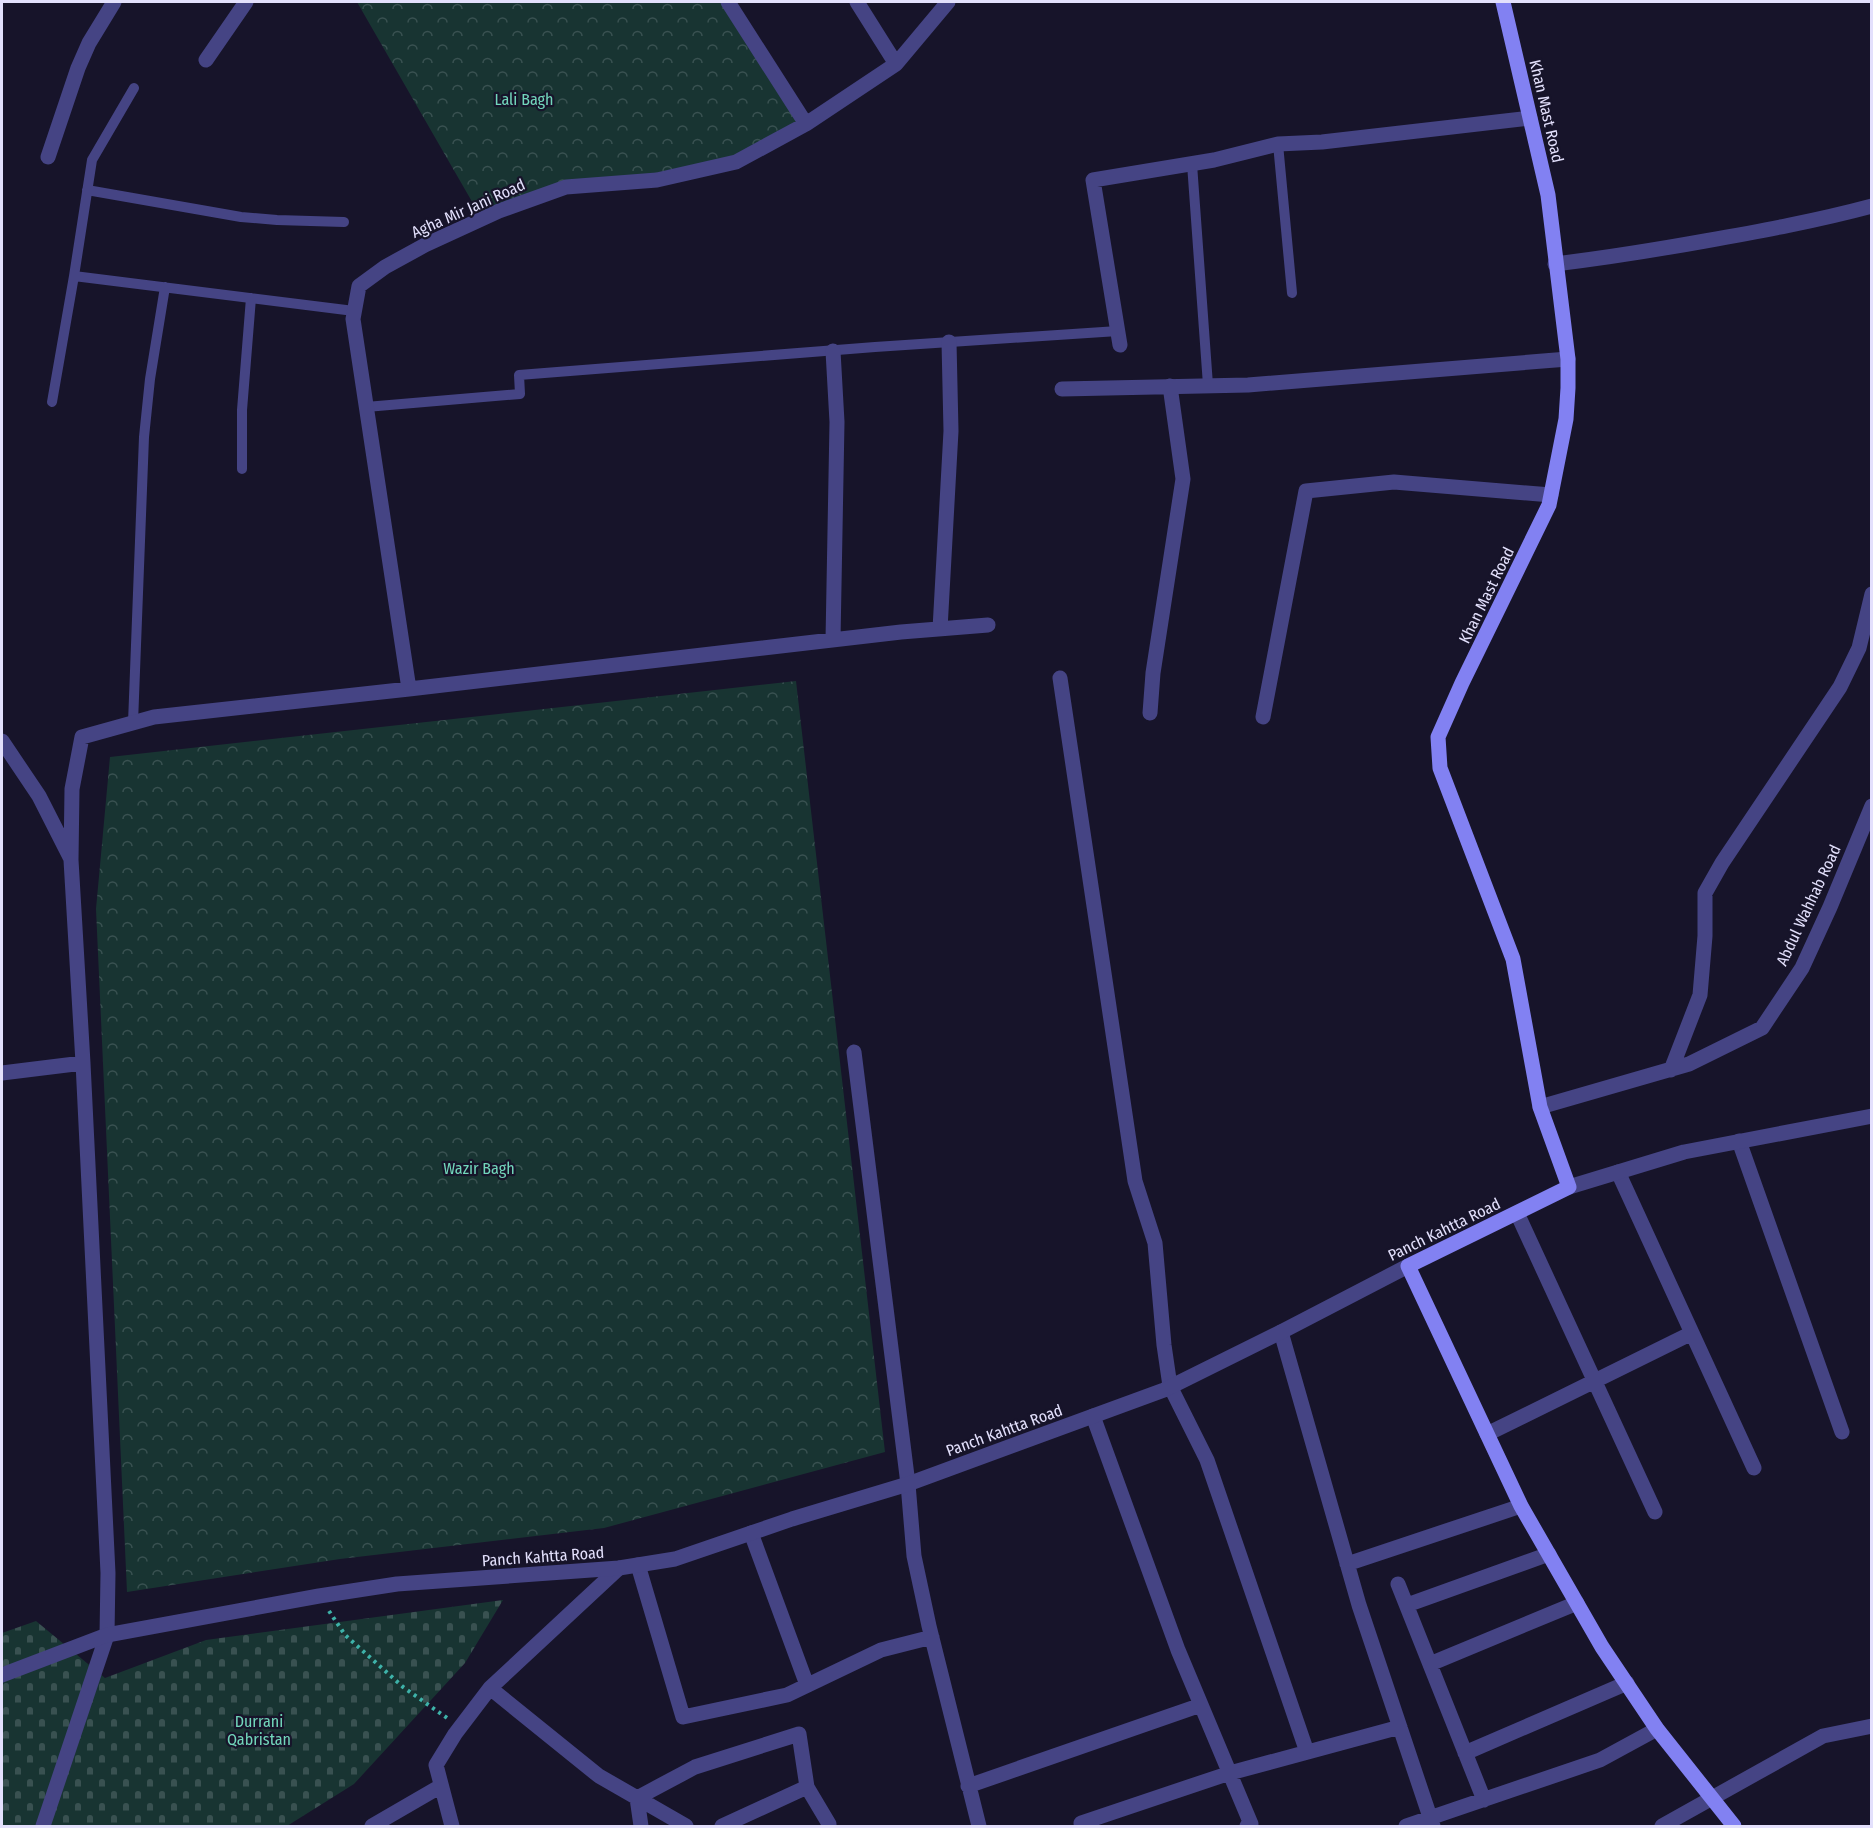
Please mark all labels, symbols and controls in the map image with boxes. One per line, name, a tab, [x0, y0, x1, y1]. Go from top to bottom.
street label: Khan Mast Road	[1525, 58, 1568, 164]
park label: Lali Bagh	[494, 90, 554, 109]
street label: Agha Mir Jani Road	[408, 175, 528, 242]
street label: Khan Mast Road	[1455, 544, 1518, 647]
street label: Abdul Wahhab Road	[1772, 842, 1845, 969]
park label: Wazir Bagh	[443, 1159, 515, 1178]
street label: Panch Kahtta Road	[1385, 1194, 1503, 1265]
street label: Panch Kahtta Road	[943, 1401, 1065, 1460]
street label: Panch Kahtta Road	[481, 1543, 605, 1570]
park label: Durrani Qabristan	[227, 1712, 291, 1749]

